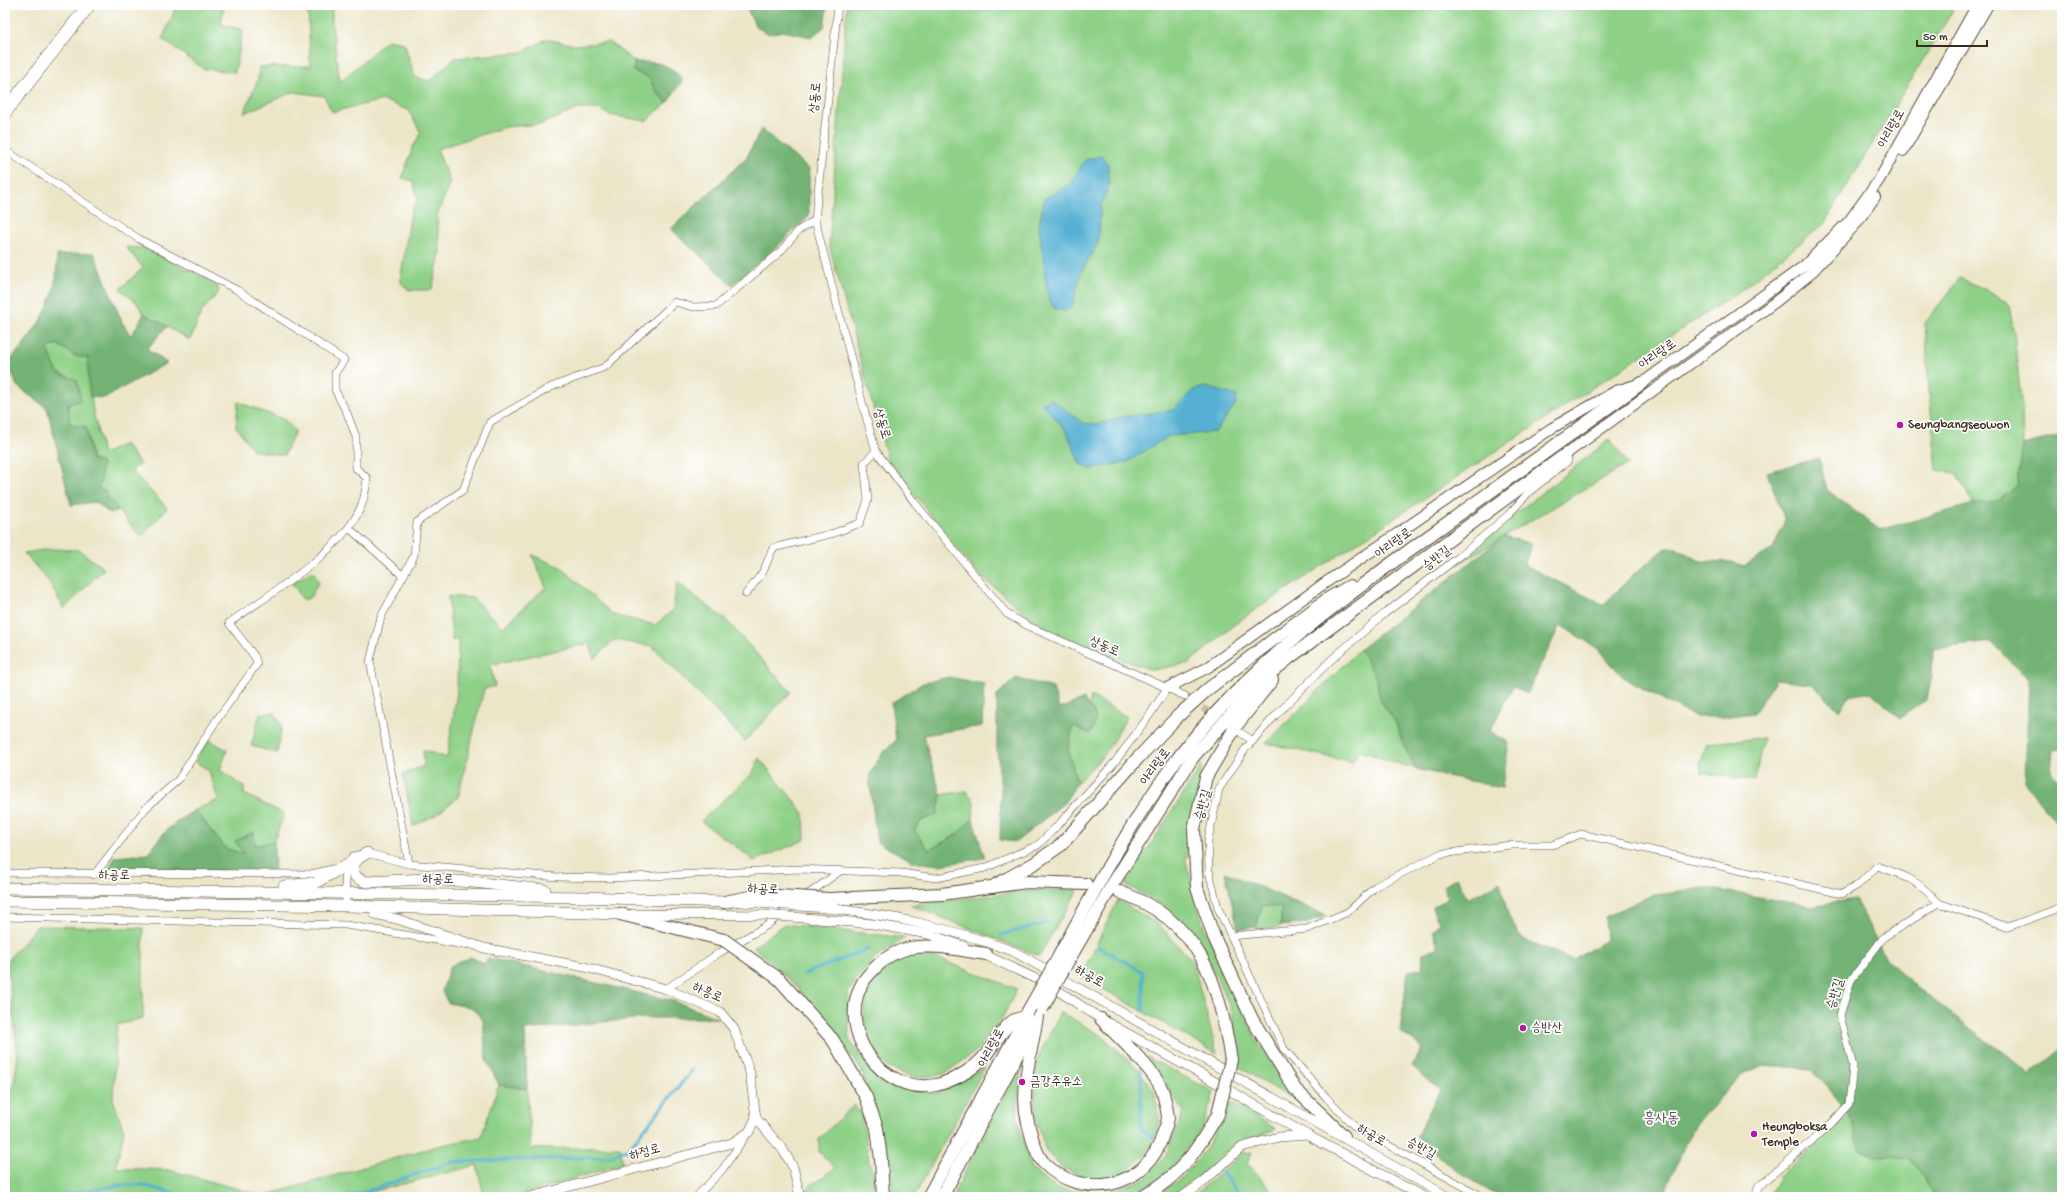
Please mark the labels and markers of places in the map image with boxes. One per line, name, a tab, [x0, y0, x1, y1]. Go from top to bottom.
place label: Seungbangseowon	[1908, 418, 2010, 433]
marker: Seungbangseowon	[1895, 420, 1905, 430]
place label: 승반산	[1531, 1021, 1562, 1036]
marker: 승반산	[1518, 1023, 1528, 1033]
place label: 금강주유소	[1030, 1075, 1082, 1090]
marker: 금강주유소	[1017, 1077, 1027, 1087]
place label: Heungboksa Temple	[1761, 1120, 1828, 1150]
marker: Heungboksa Temple	[1749, 1129, 1759, 1139]

